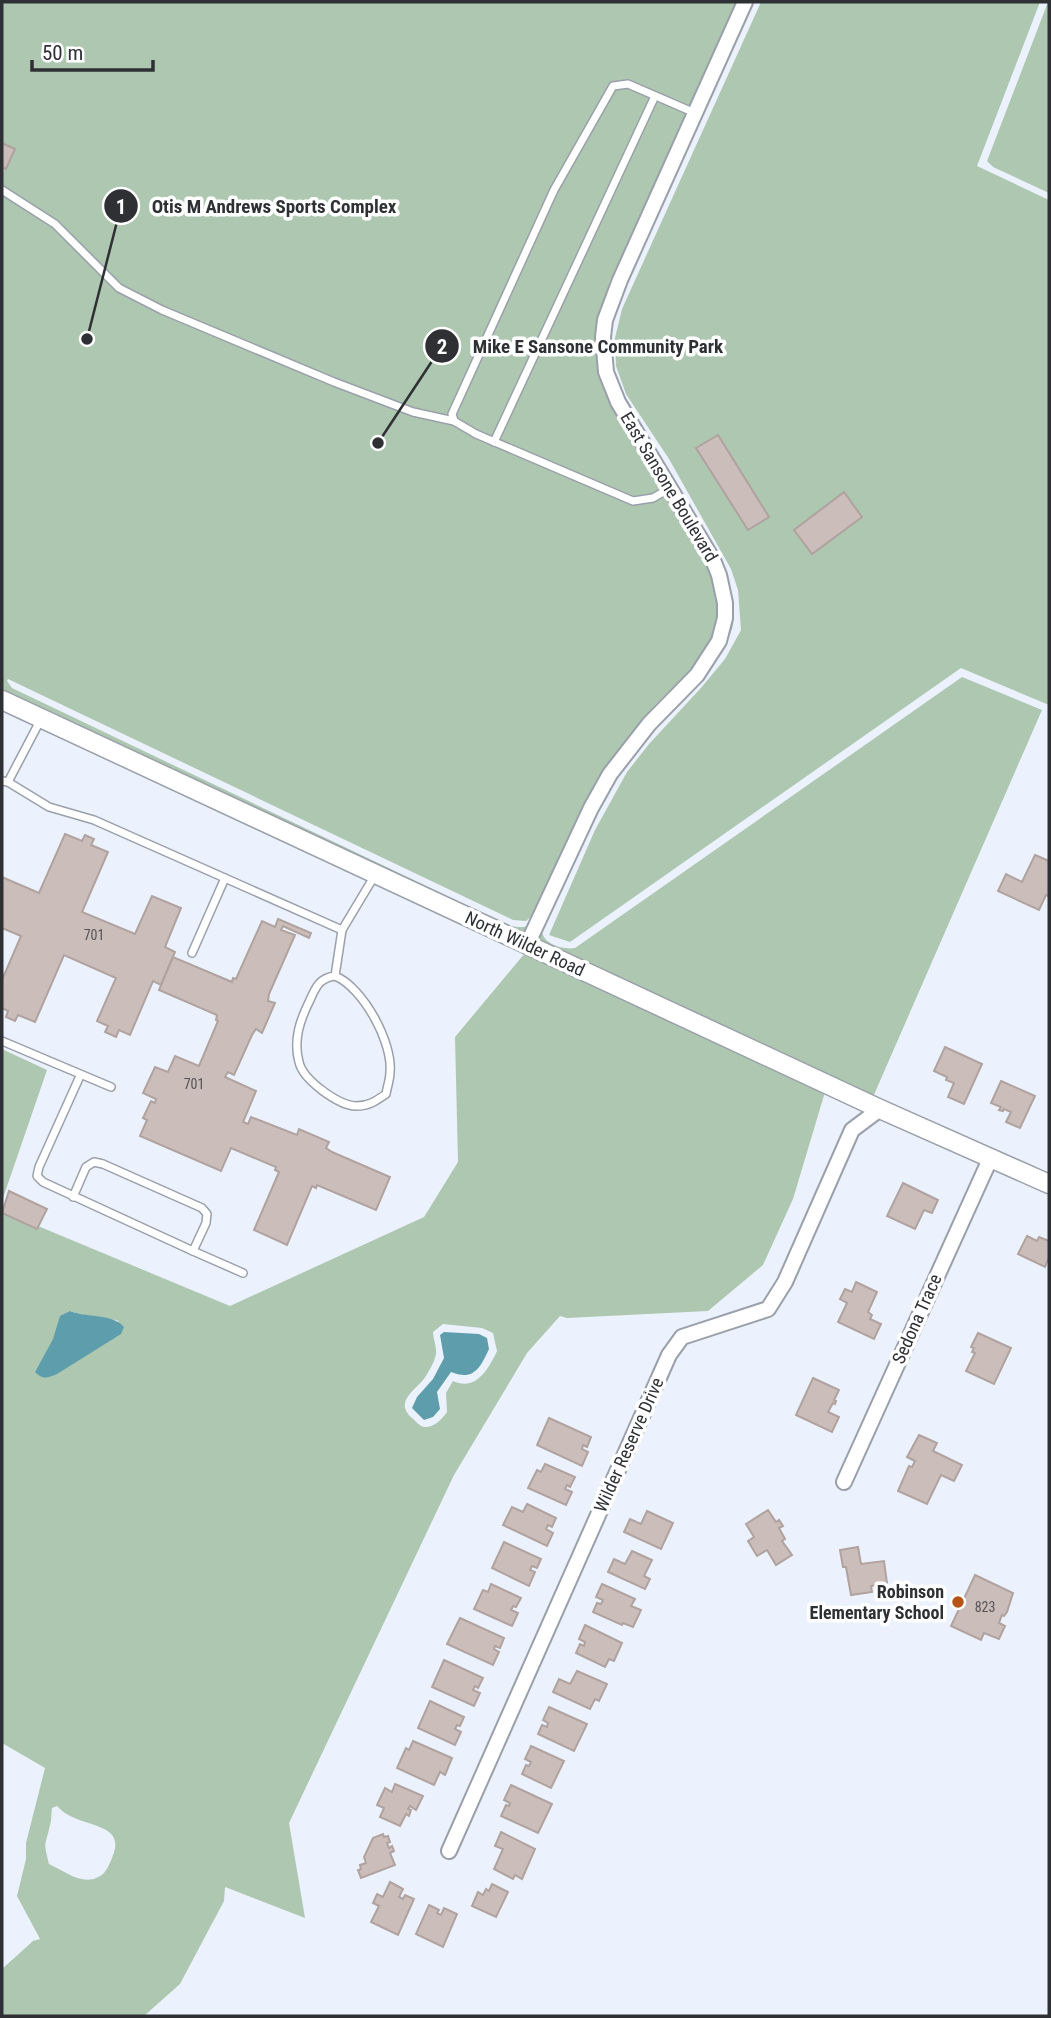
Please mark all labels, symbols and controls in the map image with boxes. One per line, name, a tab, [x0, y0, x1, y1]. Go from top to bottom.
scale bar	[32, 28, 152, 72]
text: 50 m	[42, 41, 83, 65]
callout: Otis M Andrews Sports Complex	[103, 186, 411, 226]
text: 1	[116, 195, 126, 219]
text: Otis M Andrews Sports Complex	[152, 195, 397, 218]
callout: Mike E Sansone Community Park	[424, 326, 738, 366]
text: 2	[437, 335, 447, 359]
text: Mike E Sansone Community Park	[473, 335, 724, 358]
street label: East Sansone Boulevard	[616, 408, 722, 565]
street label: North Wilder Road	[462, 907, 588, 980]
house number: 701	[84, 927, 104, 943]
house number: 701	[184, 1076, 204, 1092]
street label: Sedona Trace	[887, 1271, 946, 1367]
street label: Wilder Reserve Drive	[589, 1374, 668, 1515]
place label: Robinson Elementary School	[810, 1581, 944, 1623]
marker: Robinson Elementary School	[950, 1594, 966, 1610]
house number: 823	[975, 1599, 995, 1615]

